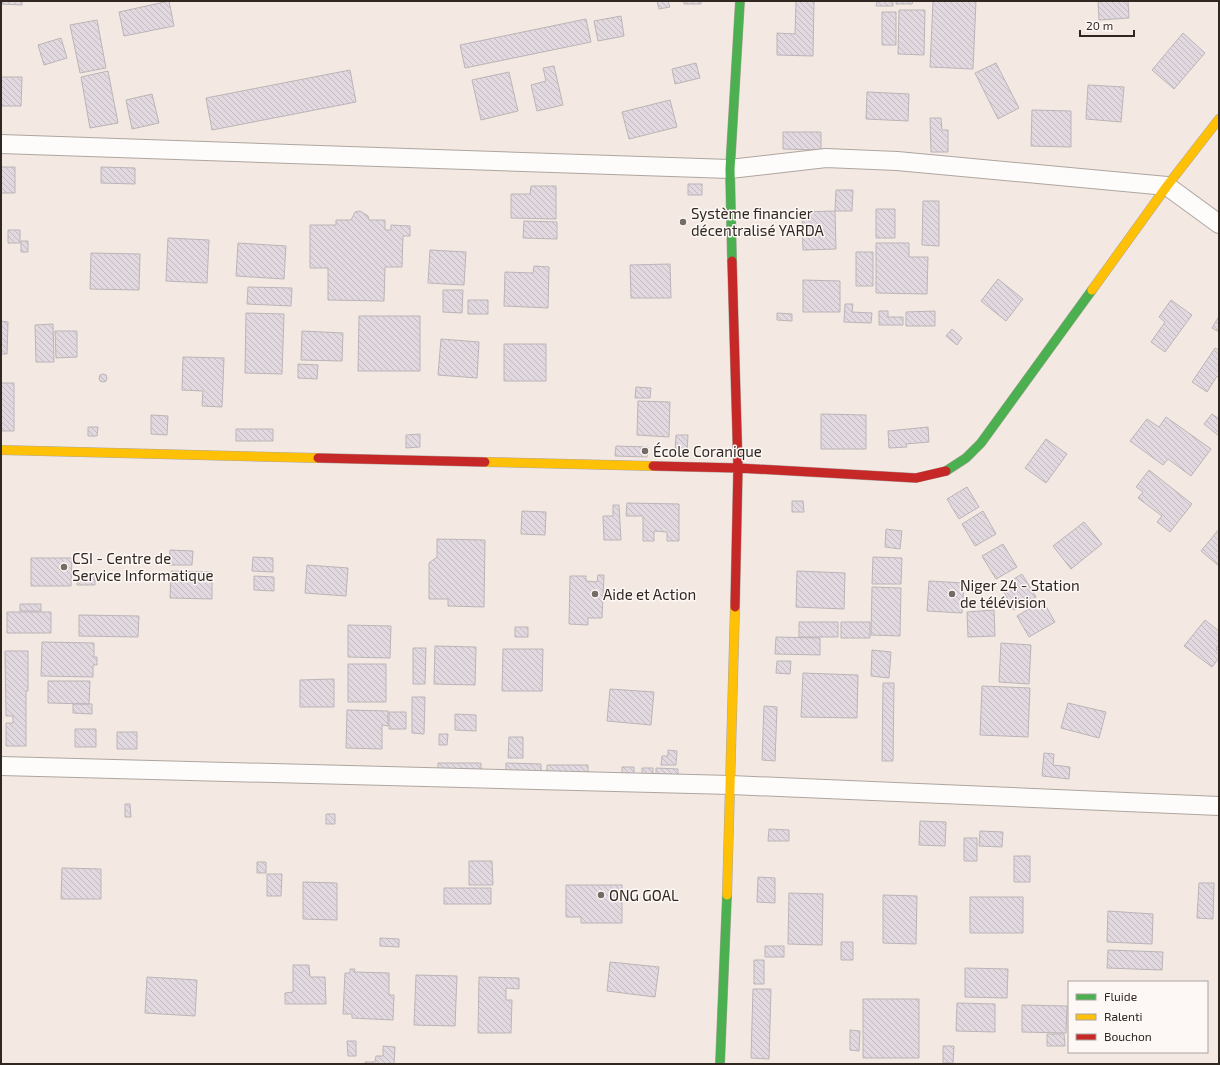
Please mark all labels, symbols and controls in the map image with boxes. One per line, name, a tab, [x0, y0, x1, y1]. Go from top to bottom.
scale bar	[1080, 12, 1134, 38]
text: 20 m	[1086, 18, 1113, 32]
place label: Système financier décentralisé YARDA	[691, 204, 825, 239]
marker: Système financier décentralisé YARDA	[678, 217, 688, 227]
place label: École Coranique	[653, 442, 762, 460]
marker: École Coranique	[640, 446, 650, 456]
place label: CSI - Centre de Service Informatique	[72, 549, 214, 584]
marker: CSI - Centre de Service Informatique	[59, 562, 69, 572]
place label: Niger 24 - Station de télévision	[960, 576, 1080, 611]
place label: Aide et Action	[603, 585, 696, 603]
marker: Aide et Action	[590, 589, 600, 599]
marker: Niger 24 - Station de télévision	[947, 589, 957, 599]
place label: ONG GOAL	[609, 886, 679, 904]
marker: ONG GOAL	[596, 890, 606, 900]
legend	[1068, 981, 1208, 1053]
text: Fluide	[1104, 989, 1137, 1003]
text: Ralenti	[1104, 1009, 1143, 1023]
text: Bouchon	[1104, 1029, 1152, 1043]

